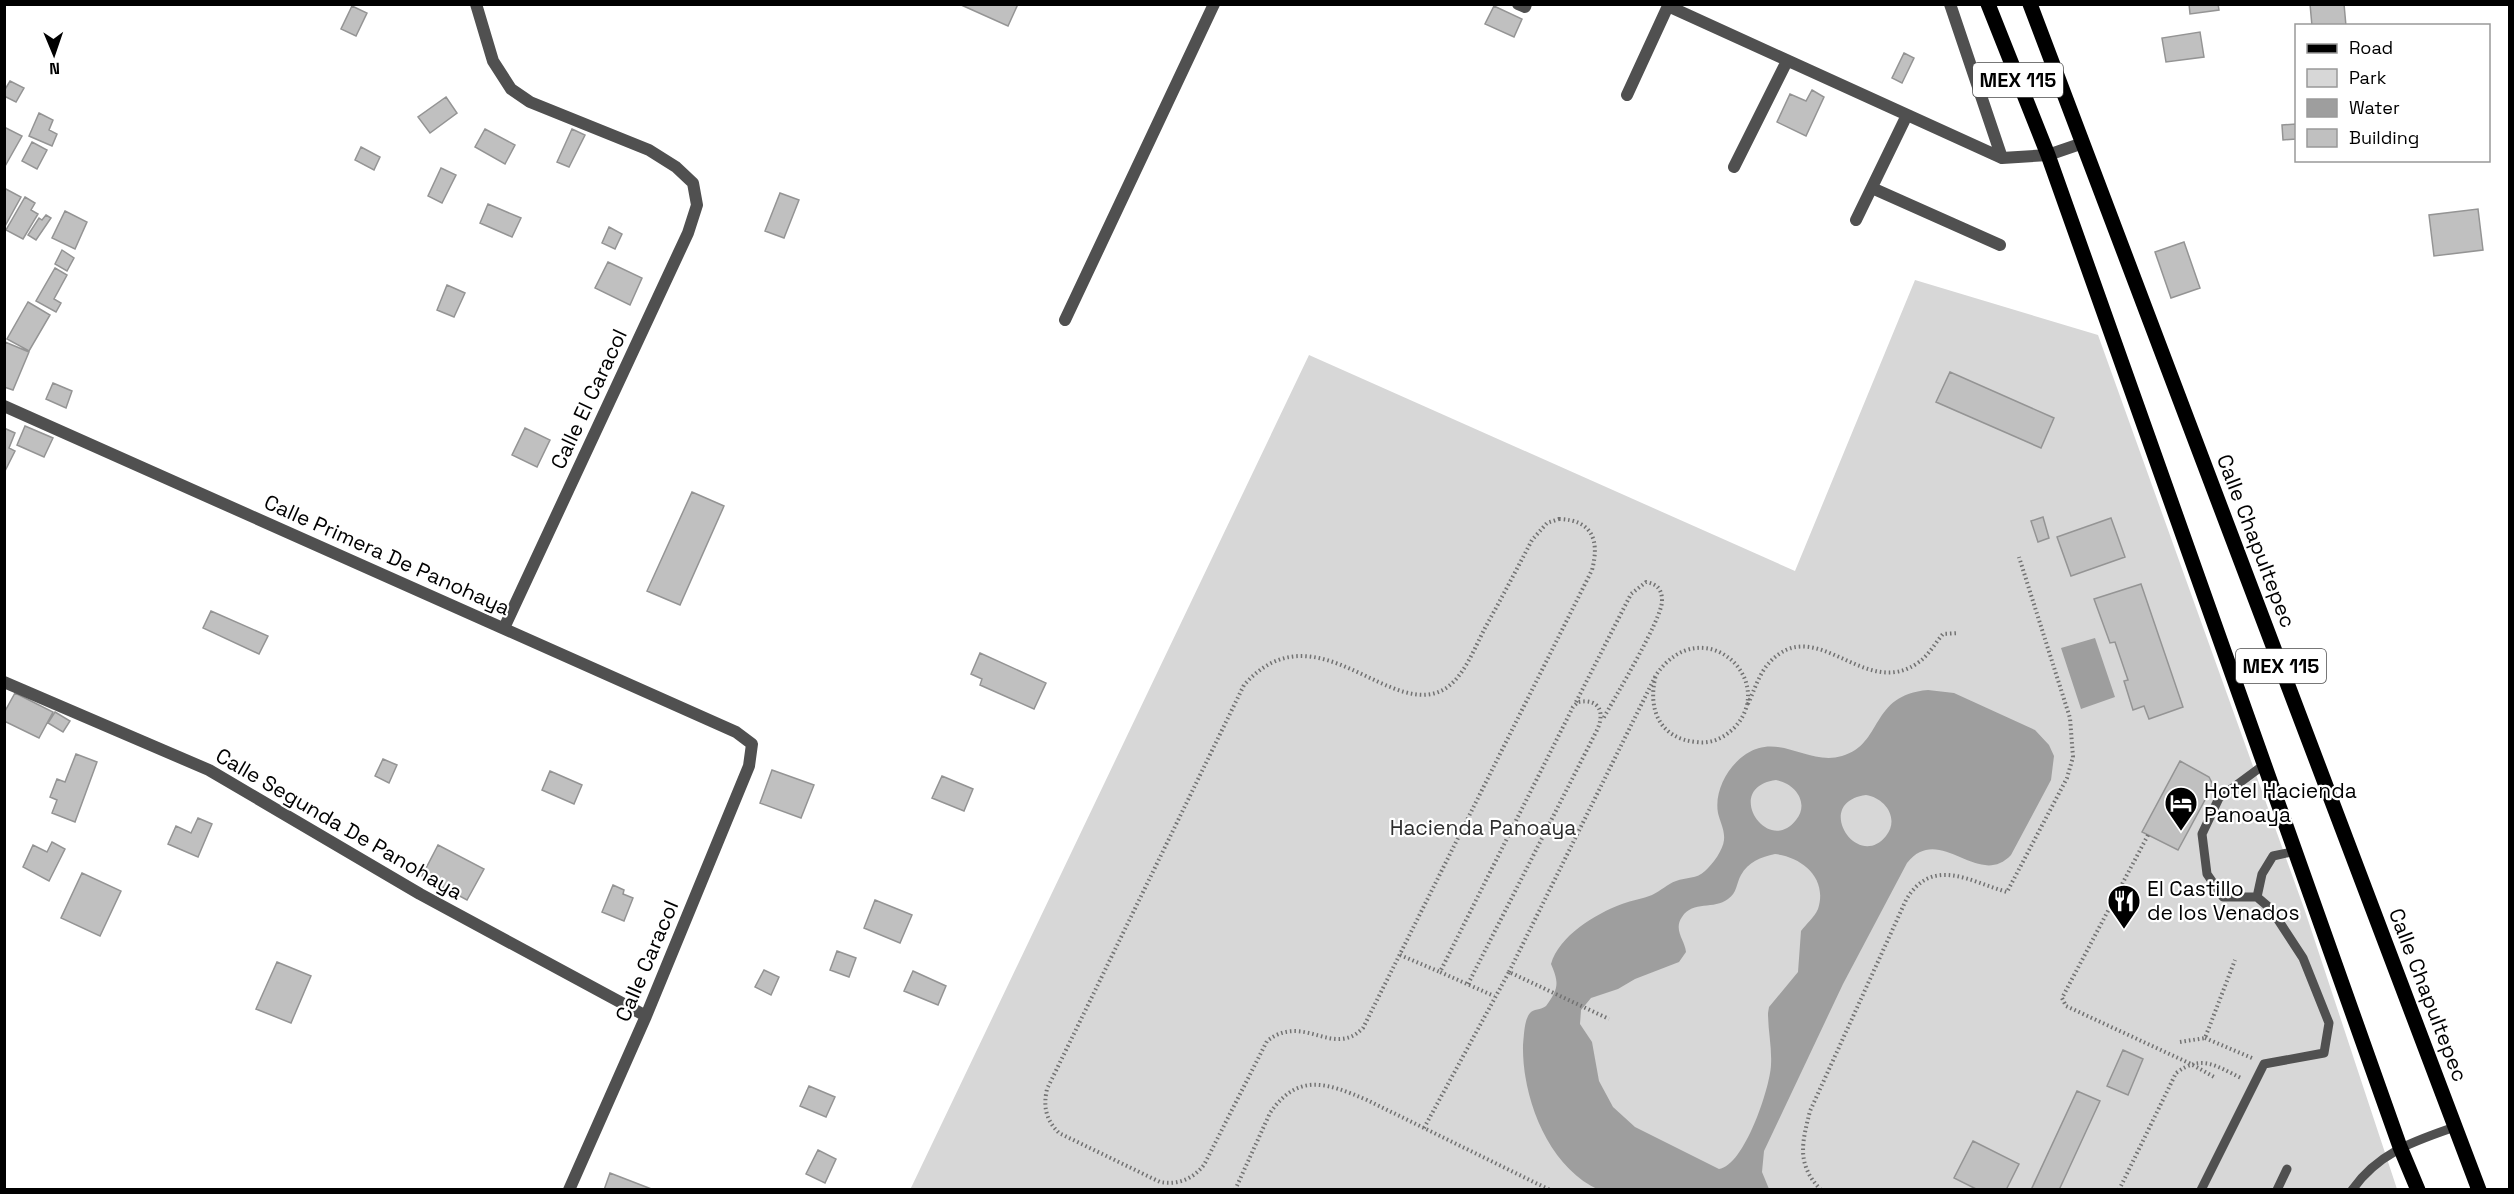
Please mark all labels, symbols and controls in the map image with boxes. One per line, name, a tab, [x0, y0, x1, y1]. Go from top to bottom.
north arrow	[24, 24, 84, 84]
legend	[2295, 24, 2490, 162]
text: Road	[2349, 36, 2393, 59]
text: N	[49, 58, 60, 79]
road number: MEX 115	[1973, 63, 2063, 97]
text: Park	[2349, 66, 2387, 89]
text: Water	[2349, 96, 2400, 119]
text: Building	[2349, 126, 2419, 149]
street label: Calle El Caracol	[544, 324, 633, 473]
street label: Calle Chapultepec	[2211, 450, 2302, 631]
street label: Calle Primera De Panohaya	[260, 488, 514, 621]
road number: MEX 115	[2236, 649, 2326, 683]
street label: Calle Segunda De Panohaya	[211, 742, 468, 905]
place label: Hotel Hacienda Panoaya	[2204, 777, 2357, 828]
hotel icon: Hotel Hacienda Panoaya	[2163, 785, 2199, 832]
park label: Hacienda Panoaya	[1390, 814, 1576, 841]
place label: El Castillo de los Venados	[2147, 875, 2300, 926]
restaurant icon: El Castillo de los Venados	[2106, 883, 2142, 930]
street label: Calle Caracol	[609, 896, 684, 1026]
street label: Calle Chapultepec	[2383, 904, 2474, 1085]

